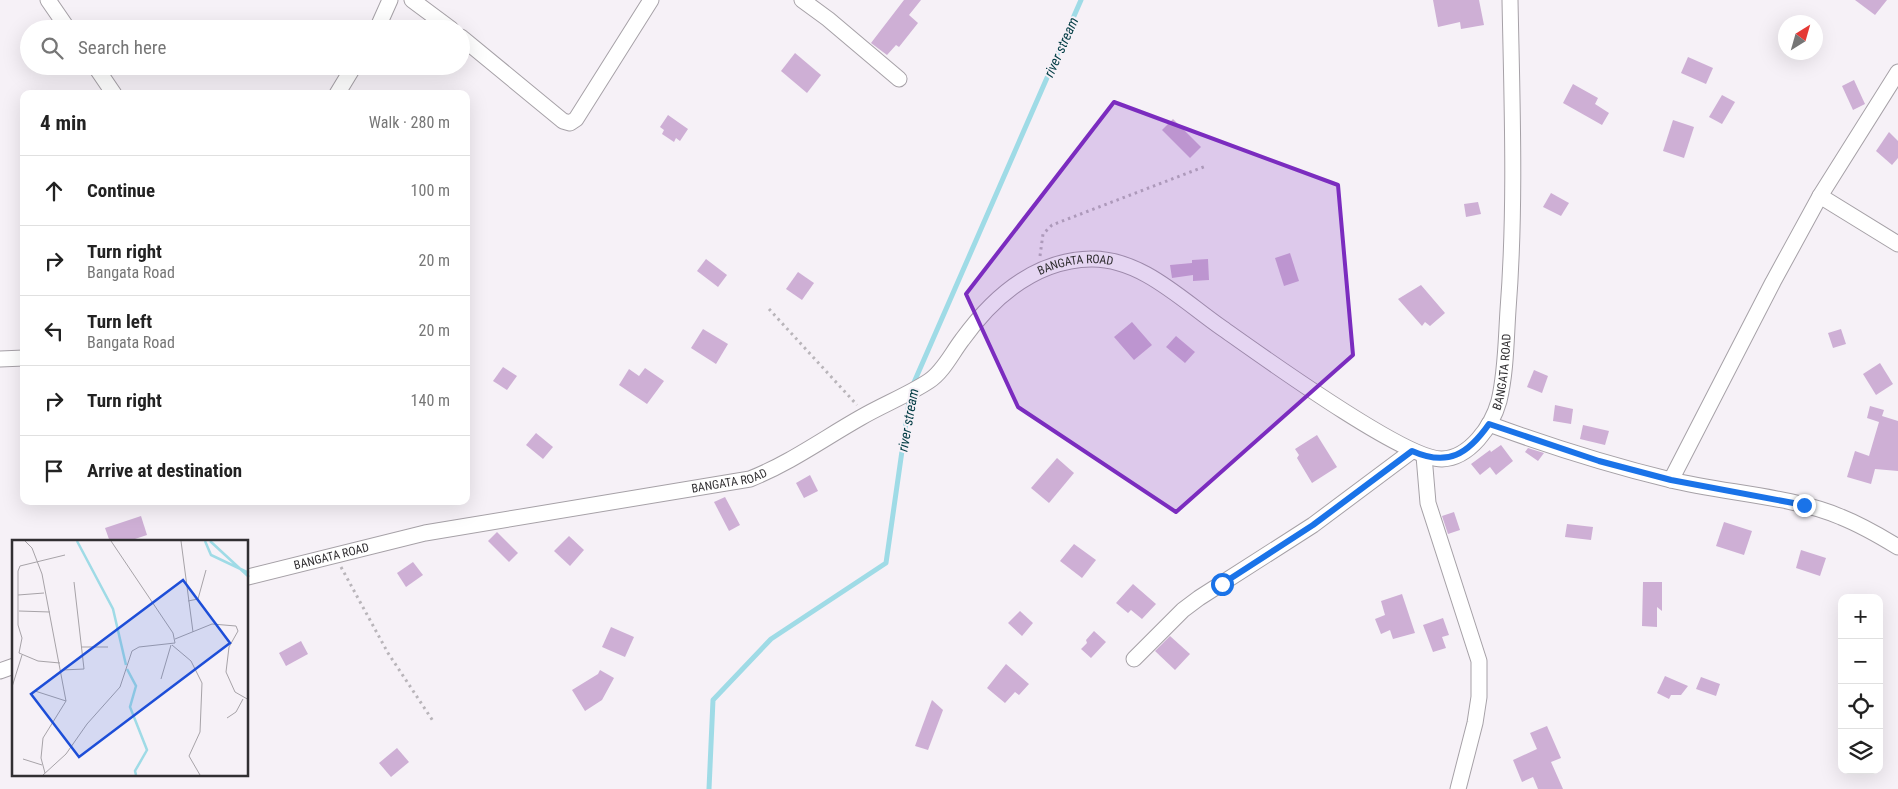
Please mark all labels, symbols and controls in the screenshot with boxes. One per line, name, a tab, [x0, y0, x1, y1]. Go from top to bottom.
water label: river stream	[1041, 15, 1081, 79]
north arrow	[1778, 15, 1823, 60]
search box	[20, 20, 470, 75]
icon: search	[38, 34, 66, 62]
text: Search here	[78, 36, 166, 59]
text: 4 min	[40, 111, 87, 135]
text: Walk · 280 m	[369, 113, 450, 132]
icon: ahead	[40, 177, 68, 205]
text: Continue	[87, 179, 155, 202]
text: 100 m	[411, 181, 450, 200]
text: Turn right	[87, 240, 162, 263]
icon: right	[40, 247, 68, 275]
text: 20 m	[418, 251, 450, 270]
street label: BANGATA ROAD	[1035, 252, 1115, 278]
text: Bangata Road	[87, 263, 175, 282]
text: Turn left	[87, 310, 152, 333]
icon: left	[40, 317, 68, 345]
text: 20 m	[418, 321, 450, 340]
text: Bangata Road	[87, 333, 175, 352]
street label: BANGATA ROAD	[1490, 333, 1514, 412]
icon: right	[40, 387, 68, 415]
water label: river stream	[895, 387, 921, 453]
text: Turn right	[87, 389, 162, 412]
text: 140 m	[411, 391, 450, 410]
icon: arrive	[40, 457, 68, 485]
text: Arrive at destination	[87, 459, 242, 482]
street label: BANGATA ROAD	[690, 466, 769, 496]
route end	[1793, 494, 1816, 517]
inset map	[12, 540, 249, 776]
street label: BANGATA ROAD	[292, 540, 371, 572]
route start	[1211, 573, 1234, 596]
map controls	[1838, 594, 1883, 774]
button: +	[1838, 594, 1883, 639]
button: −	[1838, 639, 1883, 684]
button: locate	[1838, 684, 1883, 729]
button: layers	[1838, 729, 1883, 774]

